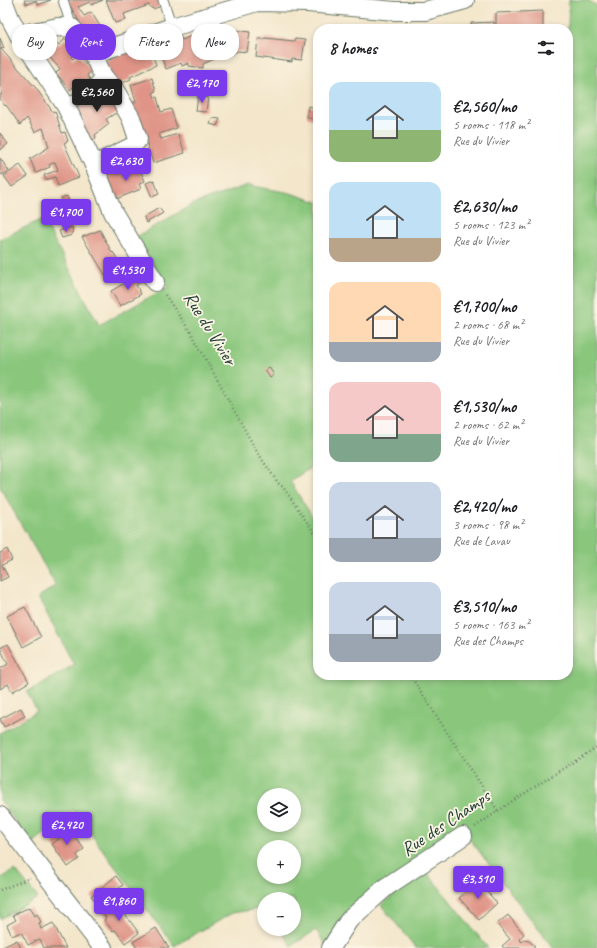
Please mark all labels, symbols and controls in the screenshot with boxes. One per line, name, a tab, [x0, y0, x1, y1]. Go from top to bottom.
chip: Buy	[12, 24, 57, 60]
chip: Rent	[65, 24, 116, 60]
chip: Filters	[124, 24, 183, 60]
chip: New	[191, 24, 239, 60]
icon: filters	[535, 37, 557, 59]
text: 8 homes	[329, 38, 377, 59]
pin: €2,170	[169, 70, 235, 104]
text: €2,170	[186, 75, 218, 91]
pin: €2,560	[64, 79, 130, 113]
text: €2,560	[81, 84, 113, 100]
text: €2,560/mo	[453, 96, 516, 117]
icon: home	[361, 98, 409, 146]
text: 5 rooms · 118 m²	[453, 117, 529, 133]
text: Rue du Vivier	[453, 133, 509, 149]
pin: €2,630	[93, 148, 159, 182]
text: €2,630	[110, 153, 142, 169]
text: €2,630/mo	[453, 196, 517, 217]
icon: home	[361, 198, 409, 246]
pin: €1,700	[33, 199, 99, 233]
text: €1,700	[50, 204, 82, 220]
text: 5 rooms · 123 m²	[453, 217, 529, 233]
text: Rue du Vivier	[453, 233, 509, 249]
pin: €1,530	[95, 257, 161, 291]
text: €1,530	[112, 262, 144, 278]
street label: Rue du Vivier	[178, 287, 243, 372]
text: €1,700/mo	[453, 296, 516, 317]
icon: home	[361, 298, 409, 346]
text: 2 rooms · 68 m²	[453, 317, 523, 333]
text: Rue du Vivier	[453, 333, 509, 349]
text: €1,530/mo	[453, 396, 516, 417]
icon: home	[361, 398, 409, 446]
text: 2 rooms · 62 m²	[453, 417, 523, 433]
text: Rue du Vivier	[453, 433, 509, 449]
text: €2,420/mo	[453, 496, 516, 517]
icon: home	[361, 498, 409, 546]
text: 3 rooms · 98 m²	[453, 517, 523, 533]
text: Rue de Lavau	[453, 533, 510, 549]
text: €3,510/mo	[453, 596, 516, 617]
icon: home	[361, 598, 409, 646]
text: 5 rooms · 163 m²	[453, 617, 529, 633]
text: Rue des Champs	[453, 633, 523, 649]
street label: Rue des Champs	[396, 783, 496, 861]
map controls	[257, 788, 301, 936]
button: layers	[257, 788, 301, 832]
pin: €2,420	[34, 812, 100, 846]
text: €2,420	[51, 817, 83, 833]
button: +	[257, 840, 301, 884]
pin: €3,510	[445, 866, 511, 900]
text: €3,510	[462, 871, 494, 887]
pin: €1,860	[86, 888, 152, 922]
button: −	[257, 892, 301, 936]
text: €1,860	[103, 893, 135, 909]

